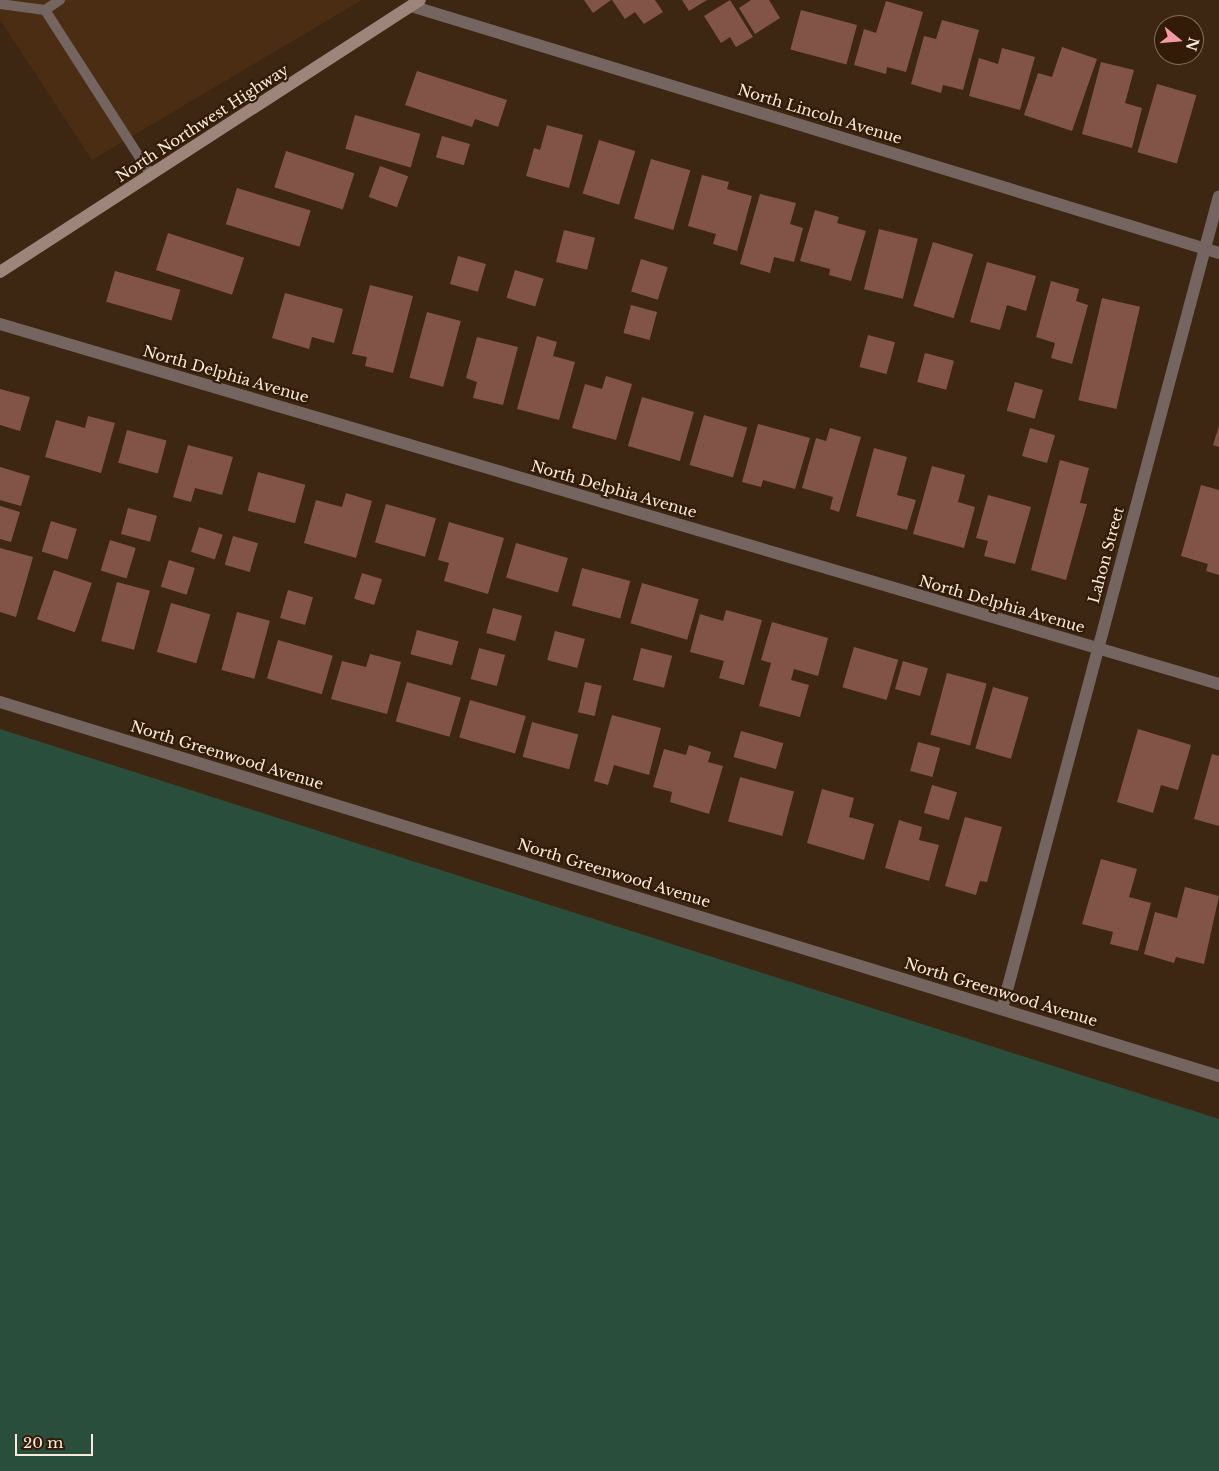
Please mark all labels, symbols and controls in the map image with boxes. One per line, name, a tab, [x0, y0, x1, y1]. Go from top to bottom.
north arrow	[1154, 15, 1204, 65]
text: N	[1182, 35, 1203, 53]
street label: North Northwest Highway	[112, 60, 292, 186]
street label: North Lincoln Avenue	[736, 80, 904, 148]
street label: North Delphia Avenue	[141, 342, 311, 406]
street label: North Delphia Avenue	[529, 457, 699, 521]
street label: Lahon Street	[1084, 505, 1128, 605]
street label: North Delphia Avenue	[917, 572, 1087, 636]
street label: North Greenwood Avenue	[128, 717, 326, 793]
street label: North Greenwood Avenue	[515, 835, 713, 911]
street label: North Greenwood Avenue	[902, 954, 1100, 1030]
scale bar	[18, 1424, 95, 1456]
text: 20 m	[23, 1433, 63, 1452]

